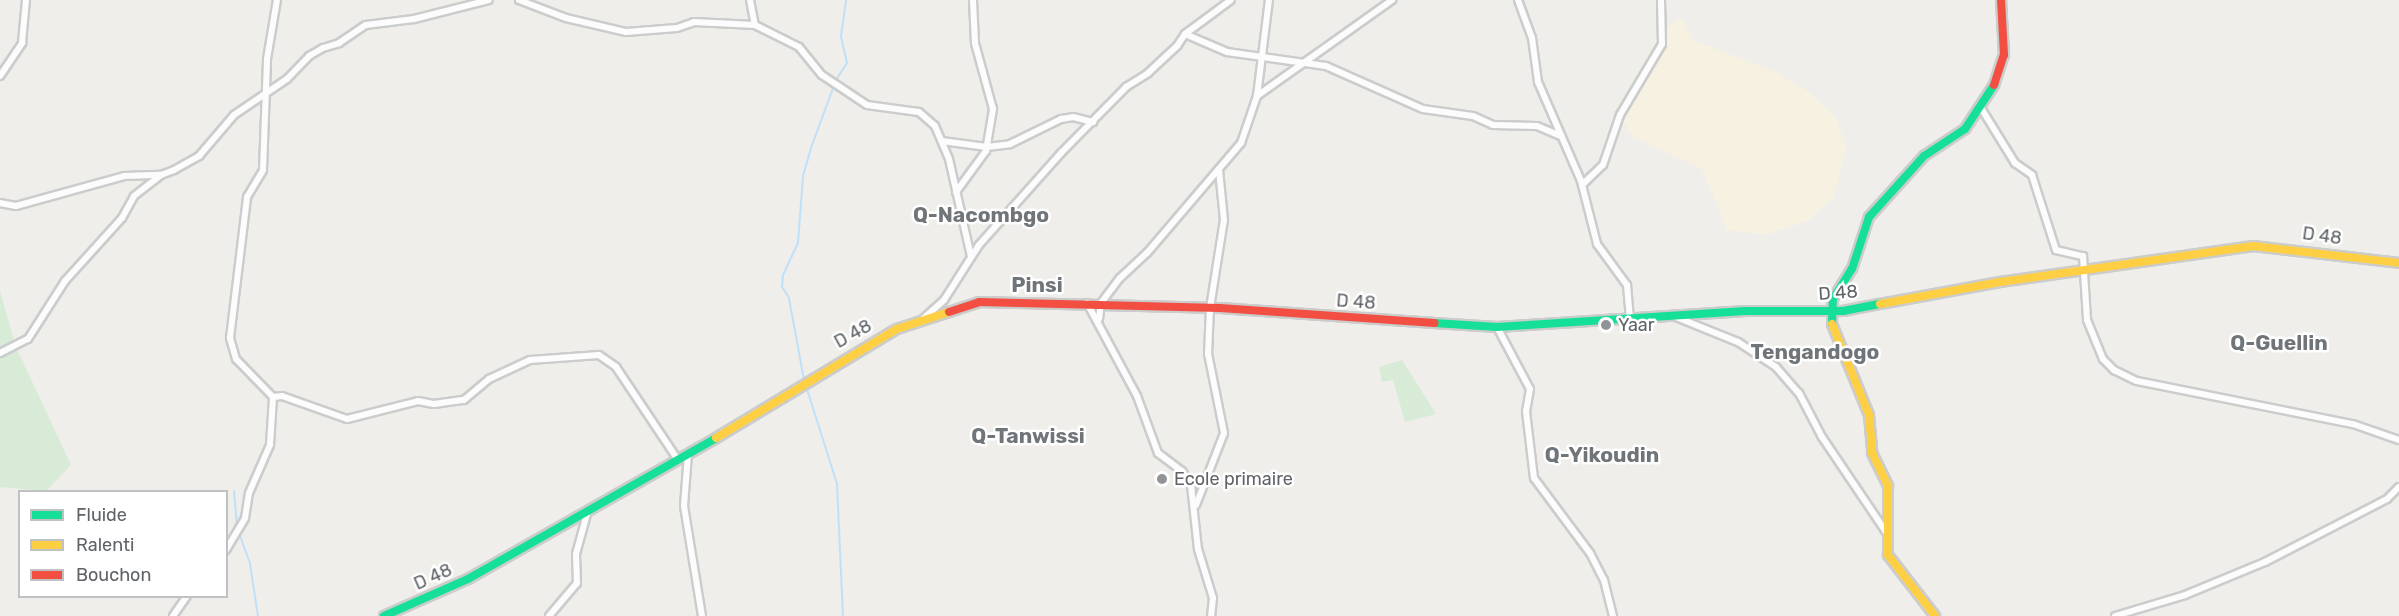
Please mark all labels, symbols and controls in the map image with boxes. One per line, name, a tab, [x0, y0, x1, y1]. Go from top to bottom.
district label: Q-Nacombgo	[913, 202, 1049, 228]
street label: D 48	[2301, 223, 2343, 249]
district label: Pinsi	[1011, 272, 1063, 298]
street label: D 48	[1818, 281, 1858, 305]
street label: D 48	[1336, 290, 1376, 314]
place label: Yaar	[1618, 314, 1655, 336]
street label: D 48	[831, 315, 875, 353]
marker: Yaar	[1599, 318, 1613, 332]
district label: Q-Guellin	[2230, 330, 2328, 356]
district label: Tengandogo	[1751, 339, 1879, 365]
district label: Q-Tanwissi	[971, 423, 1085, 449]
district label: Q-Yikoudin	[1545, 442, 1659, 468]
place label: Ecole primaire	[1174, 468, 1293, 490]
marker: Ecole primaire	[1155, 472, 1169, 486]
legend	[18, 490, 228, 598]
text: Fluide	[76, 504, 127, 526]
text: Ralenti	[76, 534, 134, 556]
street label: D 48	[411, 559, 455, 595]
text: Bouchon	[76, 564, 151, 586]

